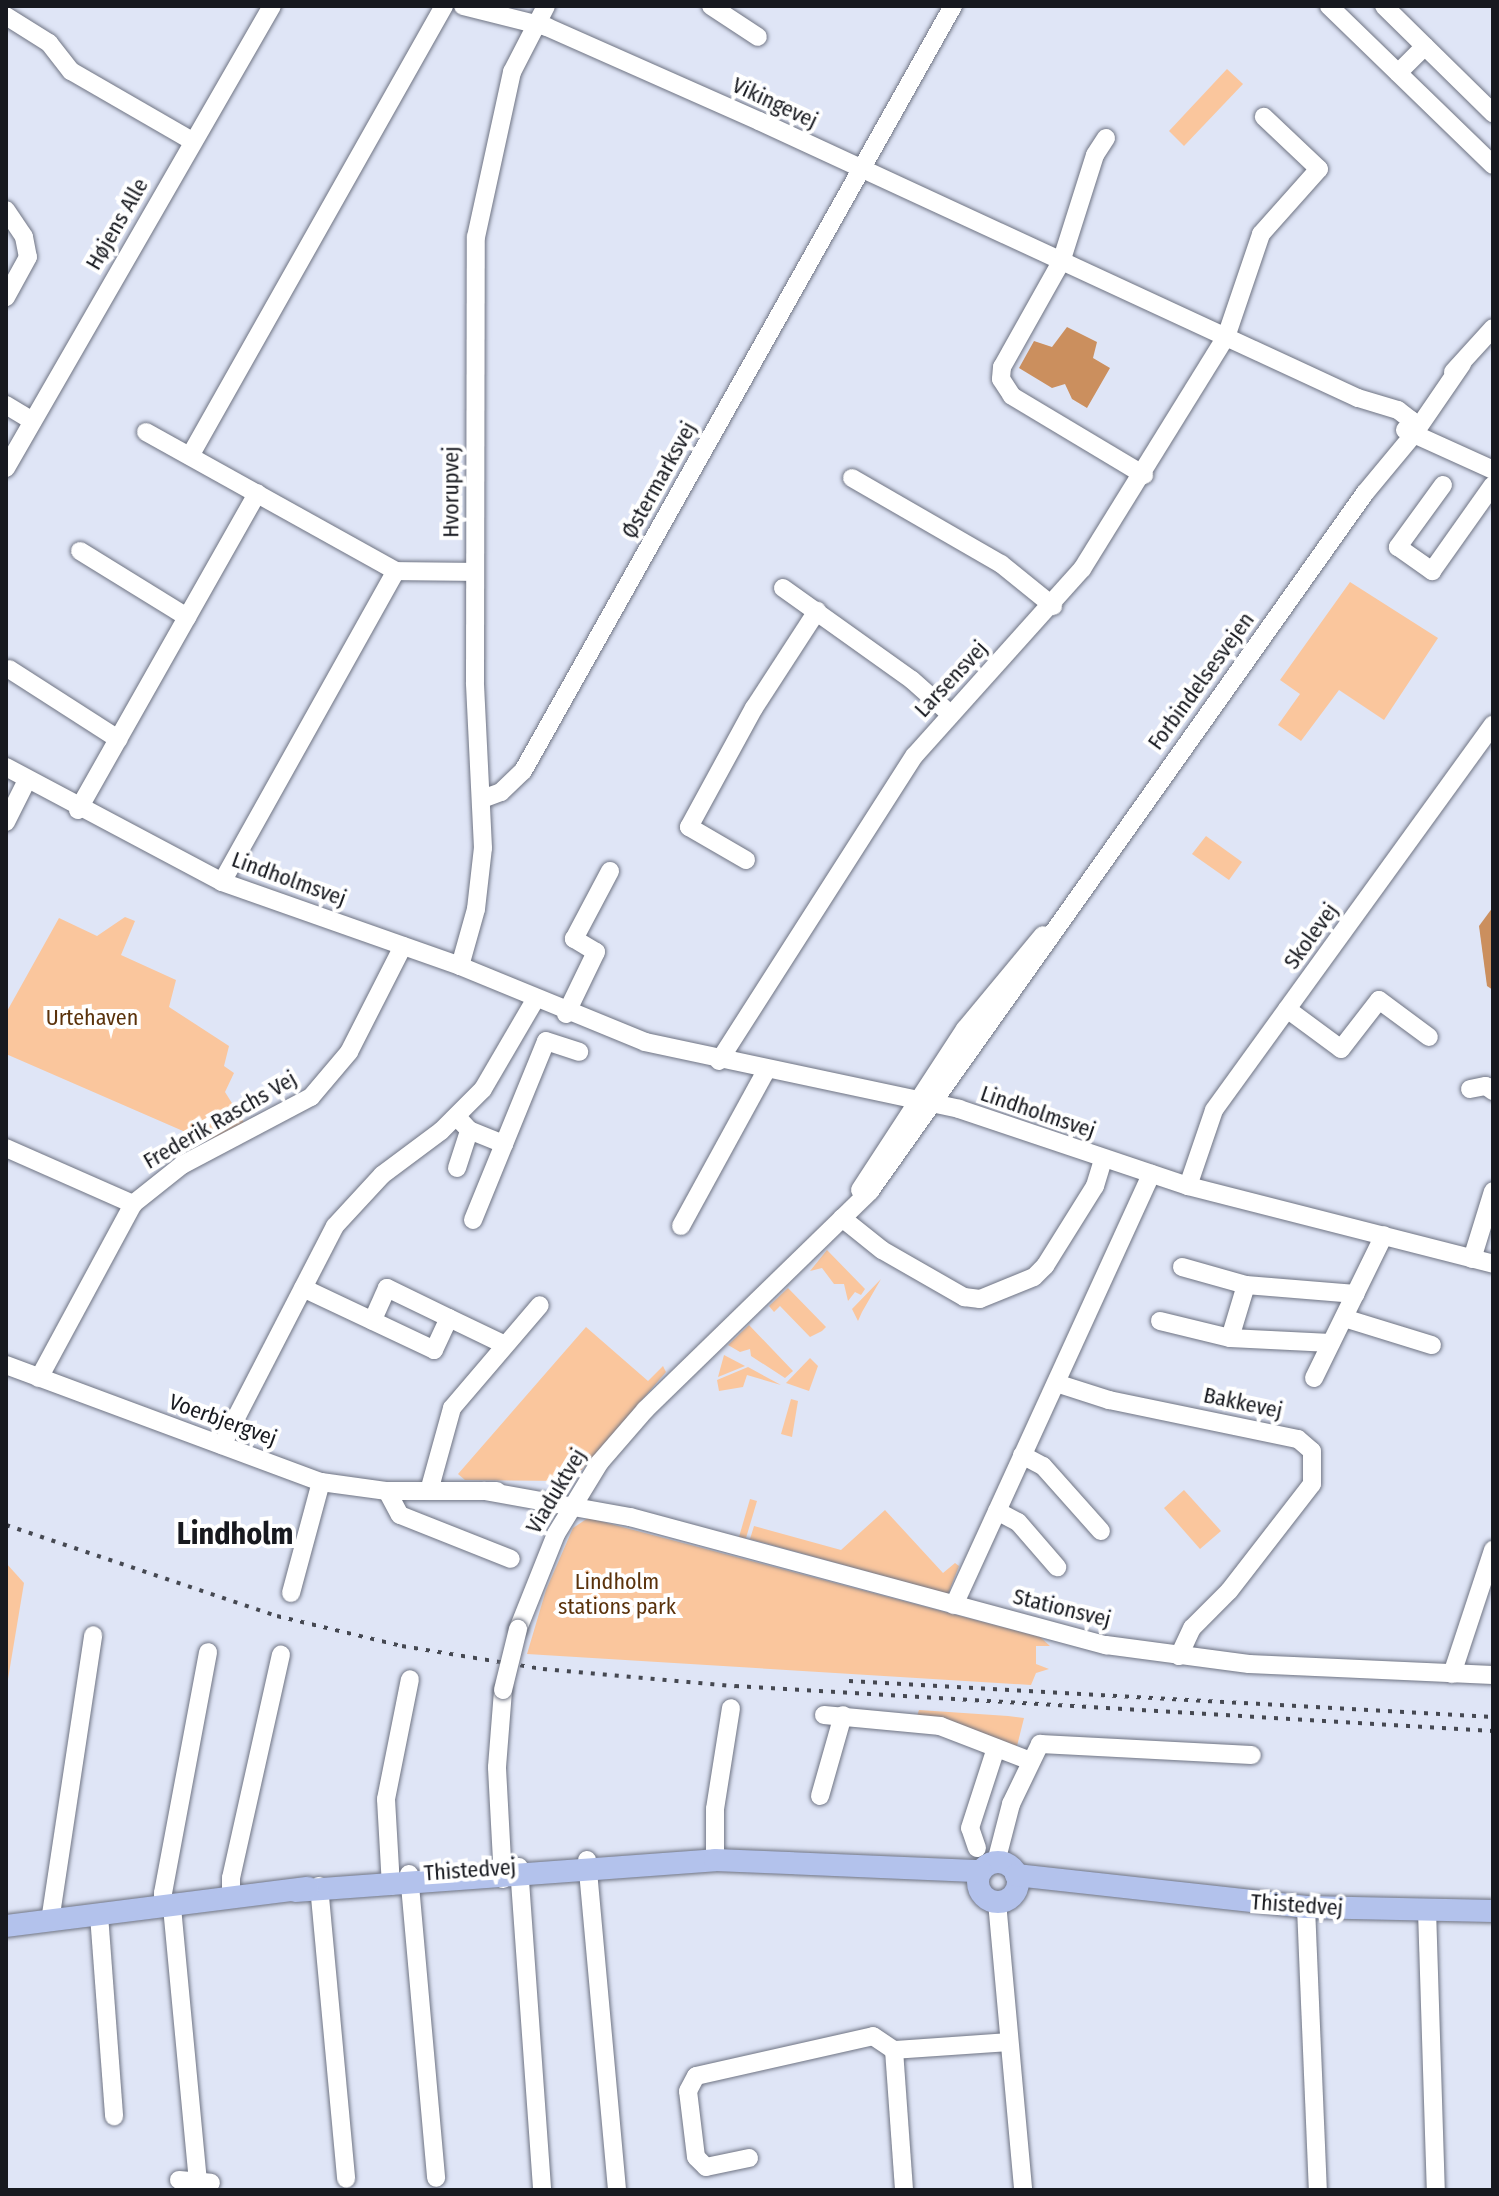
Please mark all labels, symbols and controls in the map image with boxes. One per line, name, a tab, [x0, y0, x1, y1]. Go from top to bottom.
street label: Vikingevej	[728, 72, 822, 134]
street label: Højens Alle	[80, 173, 154, 275]
street label: Østermarksvej	[616, 417, 702, 543]
street label: Hvorupvej	[438, 446, 464, 538]
street label: Forbindelsesvejen	[1142, 607, 1260, 755]
street label: Larsensvej	[909, 635, 993, 723]
street label: Lindholmsvej	[228, 846, 350, 912]
street label: Skolevej	[1278, 898, 1344, 974]
park label: Urtehaven	[46, 1005, 138, 1031]
street label: Frederik Raschs Vej	[139, 1065, 301, 1175]
street label: Lindholmsvej	[977, 1080, 1099, 1144]
street label: Bakkevej	[1201, 1382, 1285, 1424]
street label: Voerbjergvej	[166, 1388, 280, 1452]
street label: Viaduktvej	[520, 1444, 592, 1538]
district label: Lindholm	[177, 1516, 293, 1552]
park label: Lindholm stations park	[558, 1568, 676, 1620]
street label: Stationsvej	[1010, 1583, 1114, 1633]
street label: Thistedvej	[423, 1854, 517, 1886]
street label: Thistedvej	[1250, 1889, 1344, 1921]

